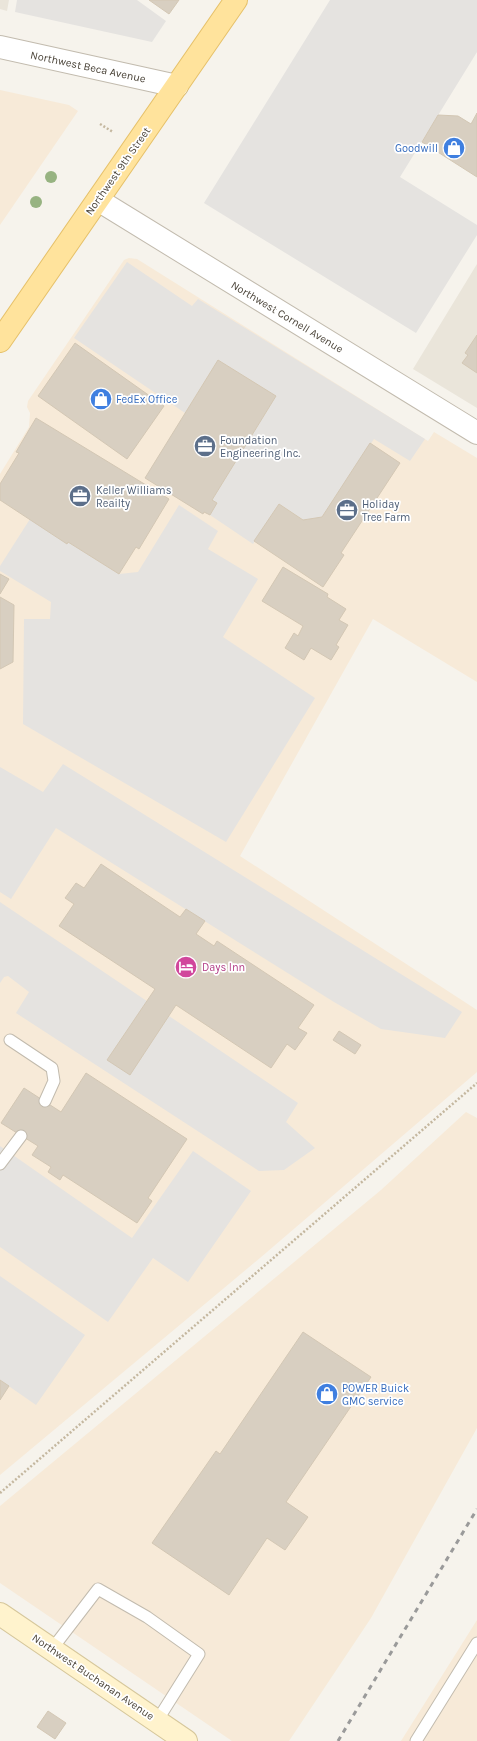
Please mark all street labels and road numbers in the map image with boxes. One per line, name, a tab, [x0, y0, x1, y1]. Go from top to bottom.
street label: Northwest Beca Avenue	[29, 48, 147, 86]
street label: Northwest 9th Street	[83, 125, 153, 217]
street label: Northwest Cornell Avenue	[229, 278, 346, 356]
street label: Northwest Buchanan Avenue	[29, 1631, 157, 1723]

